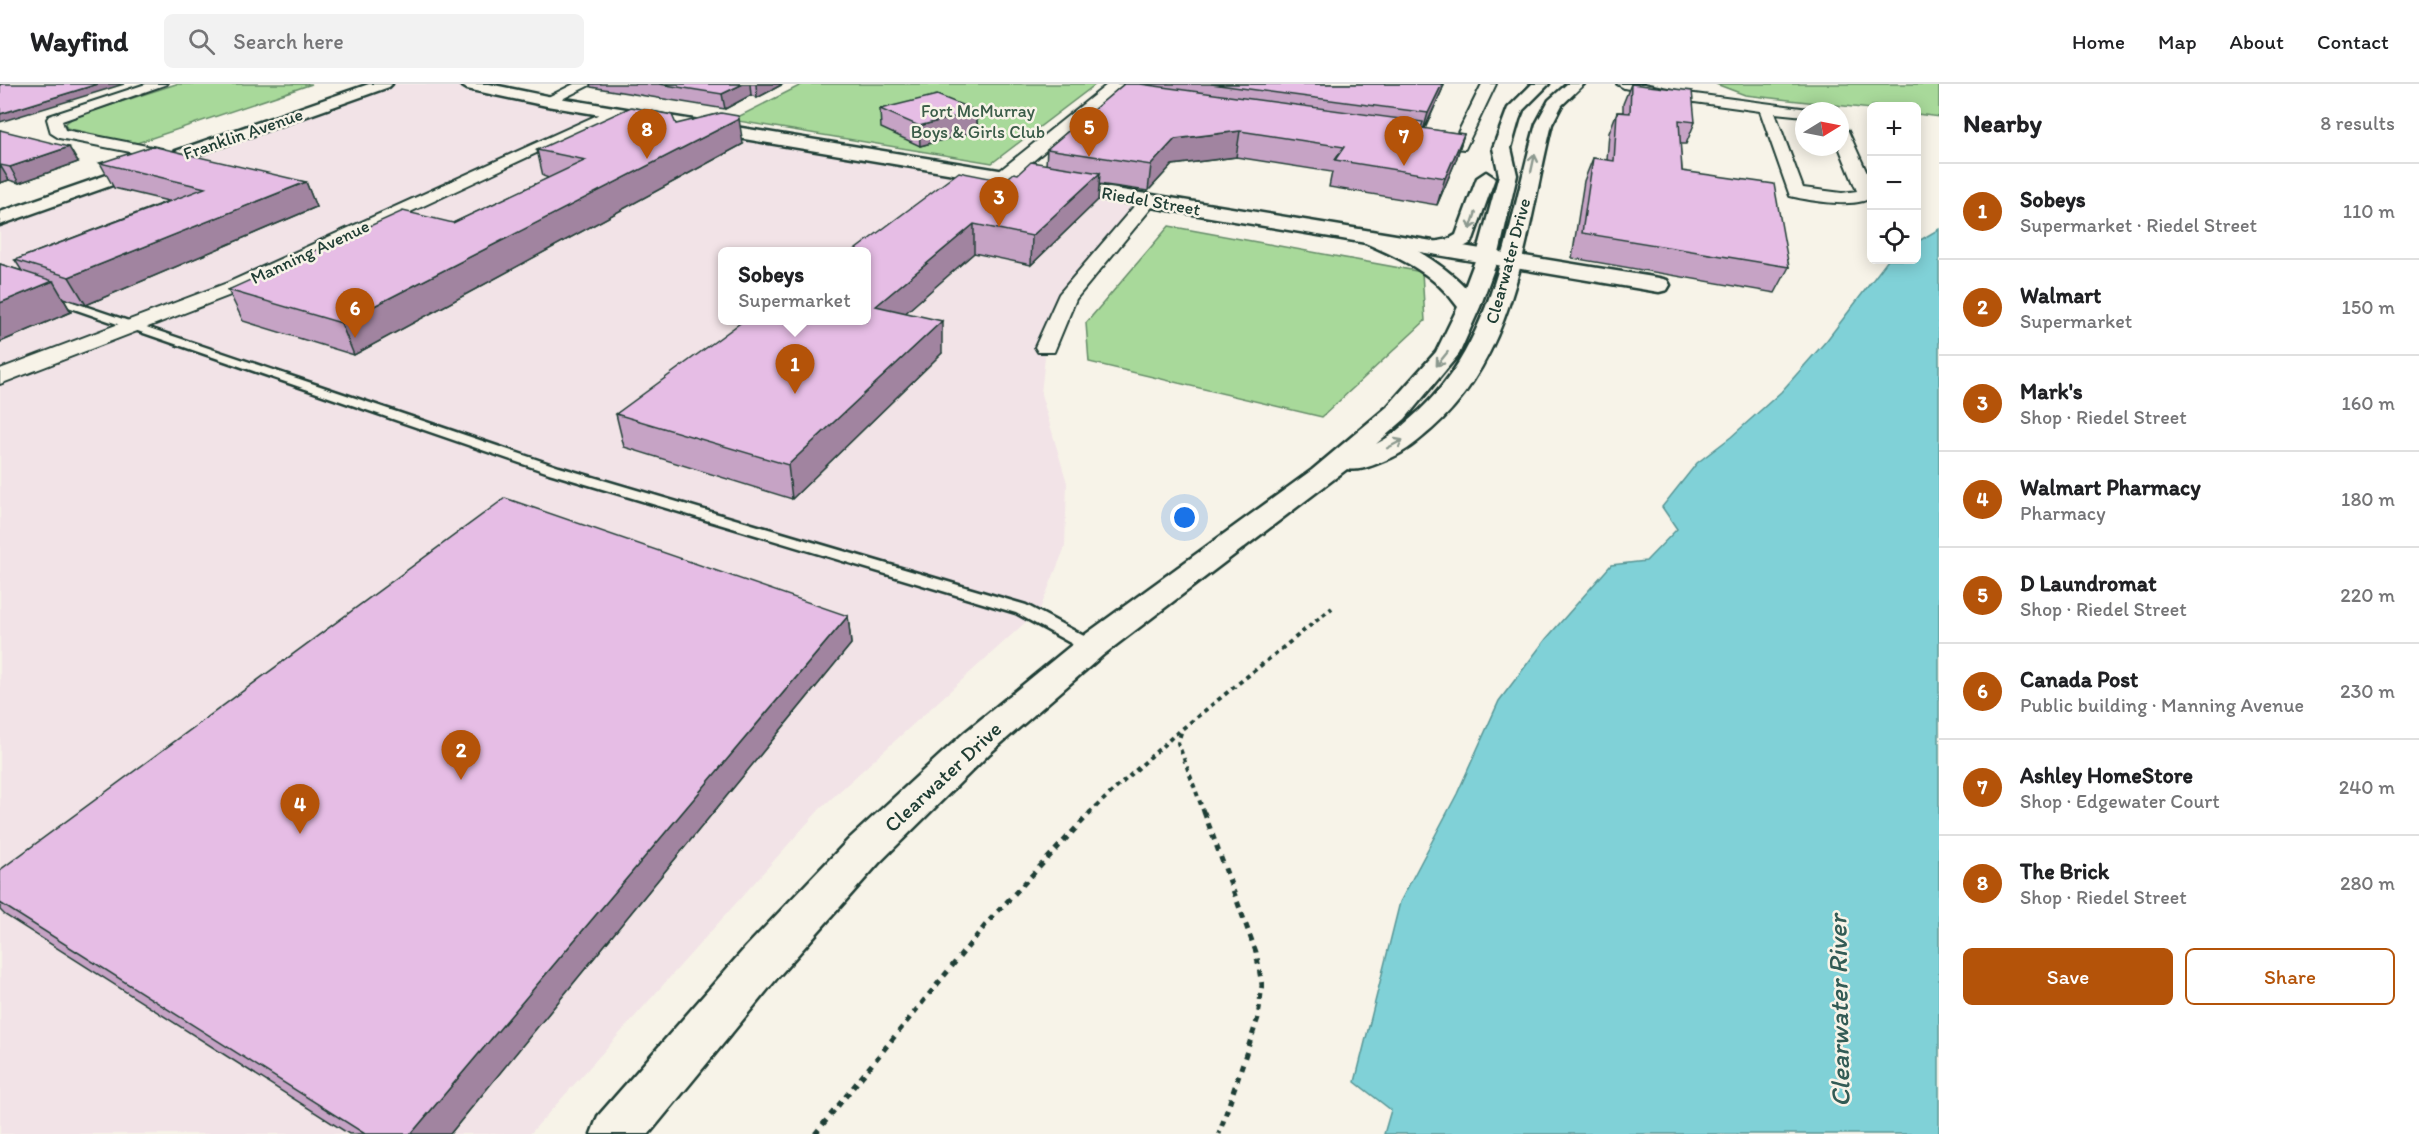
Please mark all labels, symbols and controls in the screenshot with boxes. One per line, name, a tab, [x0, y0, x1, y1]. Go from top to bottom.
search box	[164, 14, 584, 68]
text: Wayfind	[30, 24, 128, 58]
icon: search	[185, 25, 218, 58]
text: Search here	[233, 28, 344, 55]
text: Home	[2072, 29, 2125, 54]
text: Map	[2158, 29, 2197, 54]
text: About	[2230, 29, 2284, 54]
text: Contact	[2317, 29, 2389, 54]
park label: Fort McMurray Boys & Girls Club	[911, 100, 1045, 143]
north arrow	[1795, 102, 1849, 156]
map controls	[1867, 102, 1921, 264]
button: +	[1867, 102, 1921, 156]
street label: Franklin Avenue	[180, 103, 306, 165]
pin: 5	[1070, 107, 1108, 157]
text: Nearby	[1963, 107, 2042, 139]
pin: 8	[628, 110, 666, 159]
text: 8 results	[2320, 111, 2395, 135]
pin: 7	[1384, 116, 1424, 166]
one-way arrow	[1528, 154, 1539, 173]
button: −	[1867, 156, 1921, 210]
pin: 3	[980, 178, 1018, 227]
street label: Riedel Street	[1100, 182, 1202, 221]
text: Sobeys	[2020, 186, 2086, 213]
street label: Clearwater Drive	[1481, 196, 1535, 326]
text: 1	[1978, 199, 1987, 223]
text: 110 m	[2343, 199, 2395, 223]
button: locate	[1867, 210, 1921, 264]
one-way arrow	[1466, 211, 1477, 230]
text: Supermarket · Riedel Street	[2020, 213, 2257, 237]
street label: Manning Avenue	[247, 215, 373, 289]
popup	[718, 247, 871, 325]
text: Sobeys	[738, 261, 804, 288]
text: Walmart	[2020, 282, 2101, 309]
pin: 6	[336, 288, 374, 338]
text: Supermarket	[738, 288, 851, 312]
text: 2	[1977, 295, 1988, 319]
text: 150 m	[2342, 295, 2395, 319]
text: Supermarket	[2020, 309, 2132, 333]
pin: 1	[776, 344, 814, 394]
one-way arrow	[1435, 351, 1448, 367]
text: Mark's	[2020, 378, 2083, 405]
text: 3	[1977, 391, 1988, 415]
text: 160 m	[2342, 391, 2395, 415]
text: Shop · Riedel Street	[2020, 405, 2187, 429]
one-way arrow	[1386, 438, 1403, 450]
text: Walmart Pharmacy	[2020, 474, 2201, 501]
text: 4	[1976, 487, 1989, 511]
text: 180 m	[2341, 487, 2395, 511]
text: Pharmacy	[2020, 501, 2106, 525]
your location	[1170, 503, 1199, 532]
text: D Laundromat	[2020, 570, 2156, 597]
text: 5	[1977, 583, 1988, 607]
text: 220 m	[2340, 583, 2395, 607]
text: Shop · Riedel Street	[2020, 597, 2187, 621]
text: Canada Post	[2020, 666, 2138, 693]
text: 6	[1977, 679, 1988, 703]
text: 230 m	[2340, 679, 2395, 703]
text: Public building · Manning Avenue	[2020, 693, 2304, 717]
street label: Clearwater Drive	[879, 716, 1006, 837]
pin: 2	[442, 730, 480, 780]
text: Ashley HomeStore	[2020, 762, 2193, 789]
text: 7	[1978, 775, 1987, 799]
text: 240 m	[2339, 775, 2395, 799]
pin: 4	[280, 784, 320, 834]
text: Shop · Edgewater Court	[2020, 789, 2220, 813]
text: The Brick	[2020, 858, 2109, 885]
text: 8	[1977, 871, 1988, 895]
text: 280 m	[2340, 871, 2395, 895]
text: Shop · Riedel Street	[2020, 885, 2187, 909]
water label: Clearwater River	[1820, 911, 1857, 1108]
button: Save	[1963, 948, 2173, 1005]
button: Share	[2185, 948, 2395, 1005]

